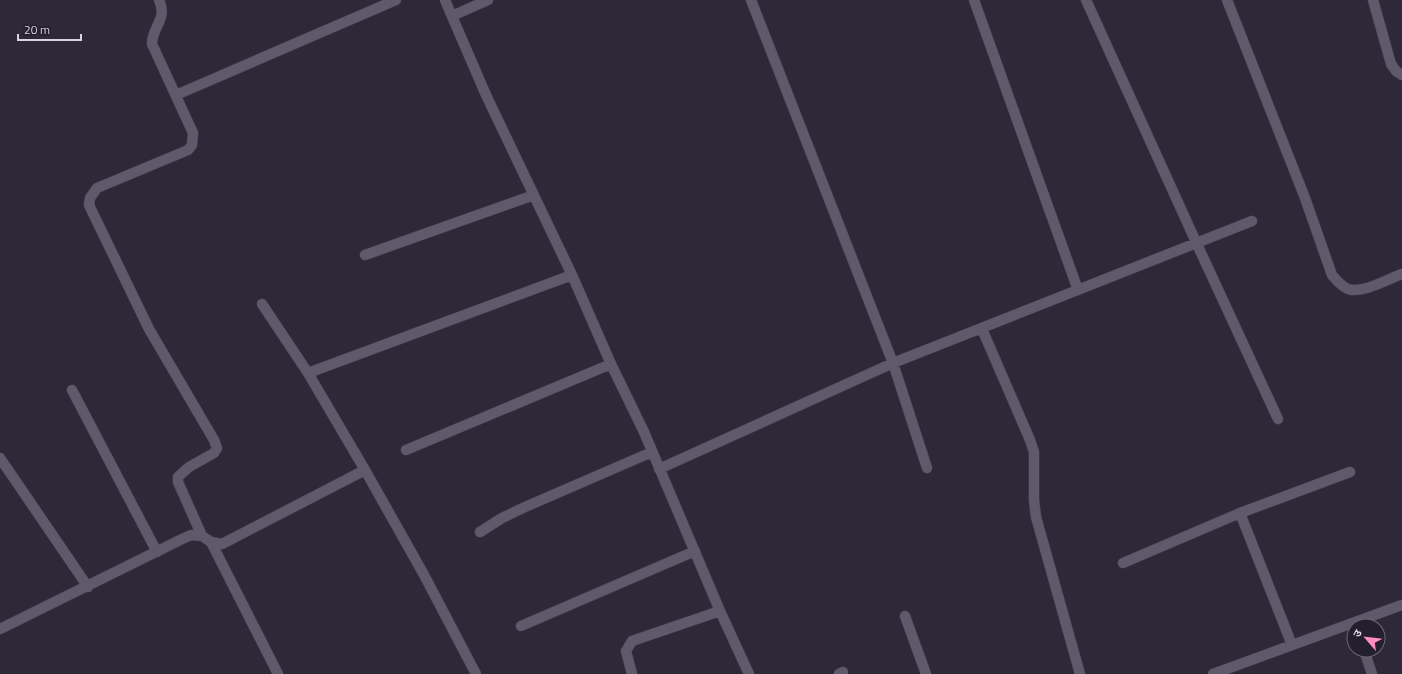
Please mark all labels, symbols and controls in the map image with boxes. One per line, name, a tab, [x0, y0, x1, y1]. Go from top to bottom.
scale bar	[18, 16, 81, 42]
text: 20 m	[24, 20, 50, 39]
north arrow	[1346, 618, 1386, 658]
text: उ	[1349, 626, 1366, 640]

